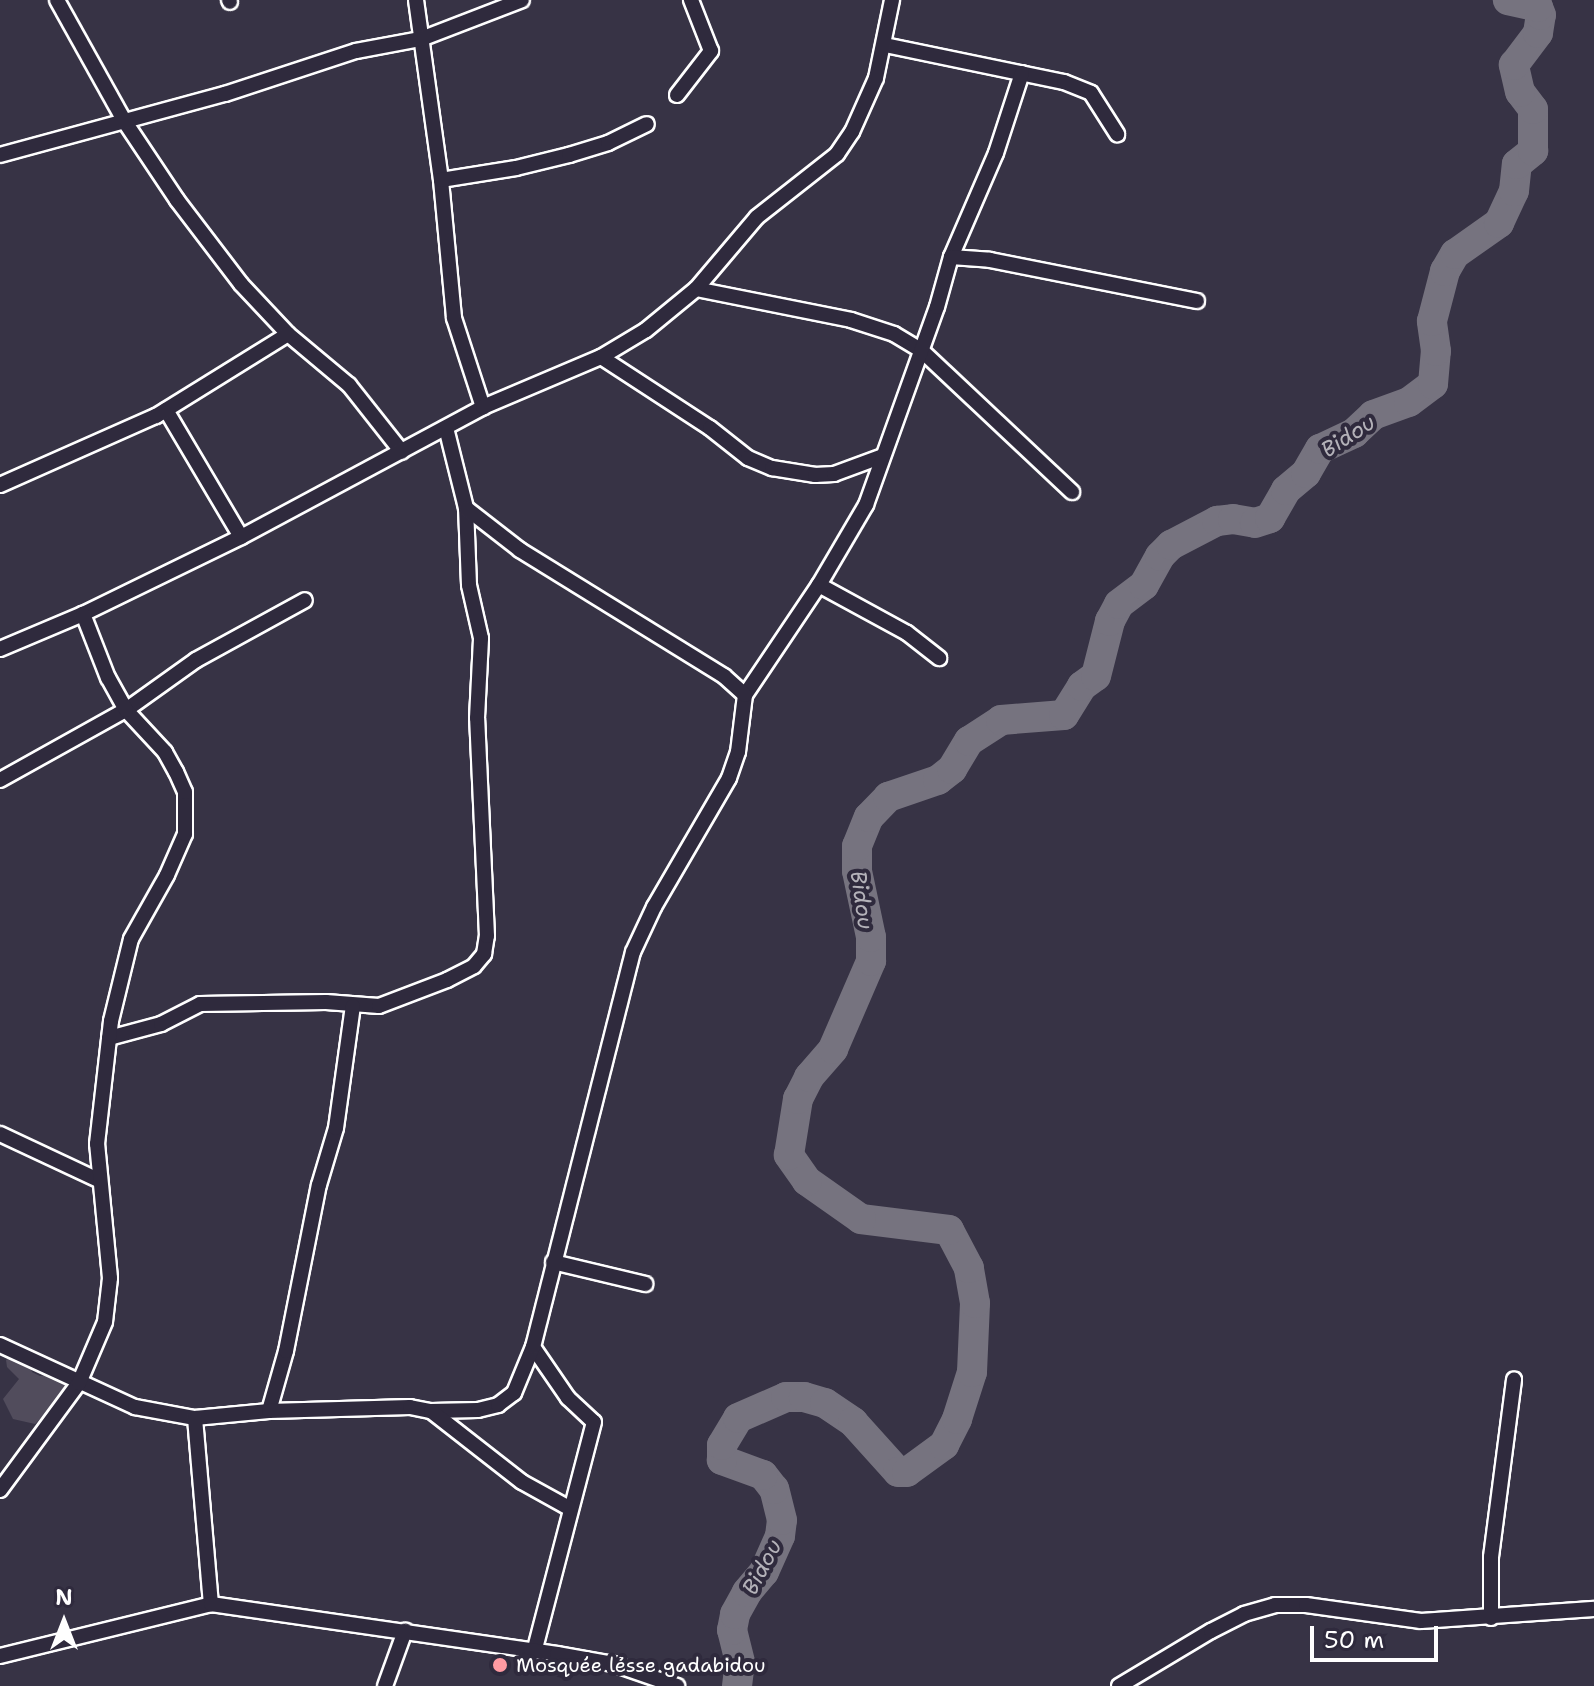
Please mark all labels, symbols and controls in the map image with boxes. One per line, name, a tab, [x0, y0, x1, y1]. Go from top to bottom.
water label: Bidou	[1316, 409, 1380, 463]
water label: Bidou	[845, 869, 879, 931]
water label: Bidou	[737, 1535, 787, 1599]
north arrow	[24, 1582, 104, 1662]
text: N	[55, 1583, 73, 1612]
scale bar	[1314, 1610, 1442, 1660]
text: 50 m	[1324, 1624, 1384, 1656]
place label: Mosquée lésse gadabidou	[516, 1653, 766, 1677]
marker: Mosquée lésse gadabidou	[491, 1656, 509, 1674]

